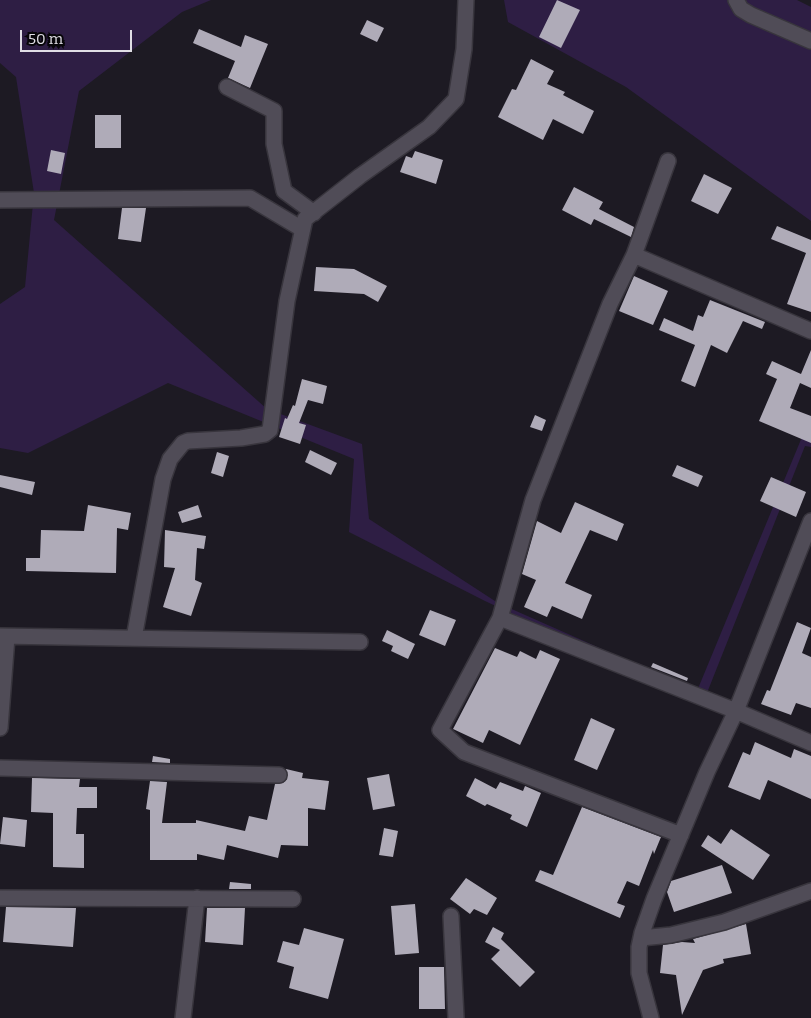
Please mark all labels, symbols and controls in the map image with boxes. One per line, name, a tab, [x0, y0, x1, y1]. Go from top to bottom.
scale bar	[22, 20, 135, 52]
text: 50 m	[28, 30, 63, 48]

